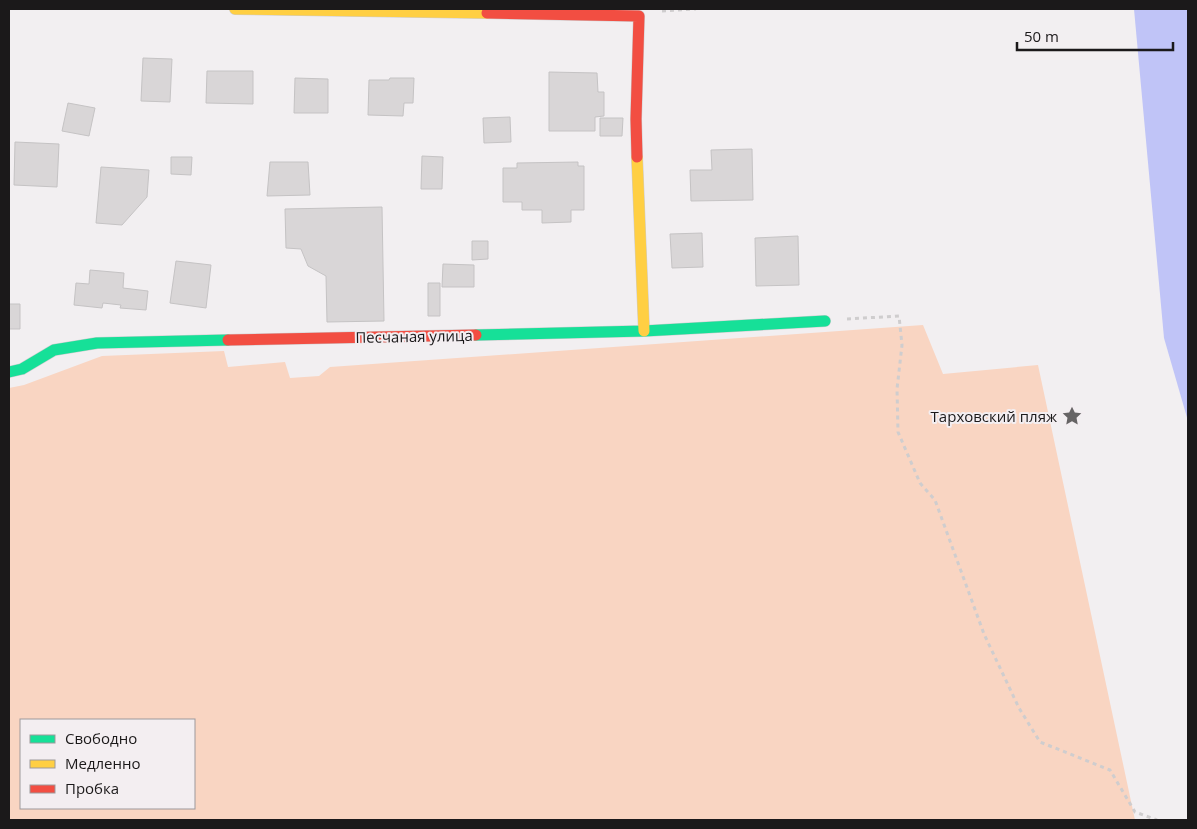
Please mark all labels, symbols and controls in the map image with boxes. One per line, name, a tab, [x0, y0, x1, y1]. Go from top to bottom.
scale bar	[1017, 20, 1173, 52]
text: 50 m	[1024, 26, 1059, 46]
street label: Песчаная улица	[355, 325, 473, 347]
place icon: Тарховский пляж	[1061, 405, 1083, 427]
place label: Тарховский пляж	[931, 406, 1057, 426]
legend	[20, 719, 195, 809]
text: Свободно	[65, 728, 137, 748]
text: Медленно	[65, 753, 141, 773]
text: Пробка	[65, 778, 119, 798]

